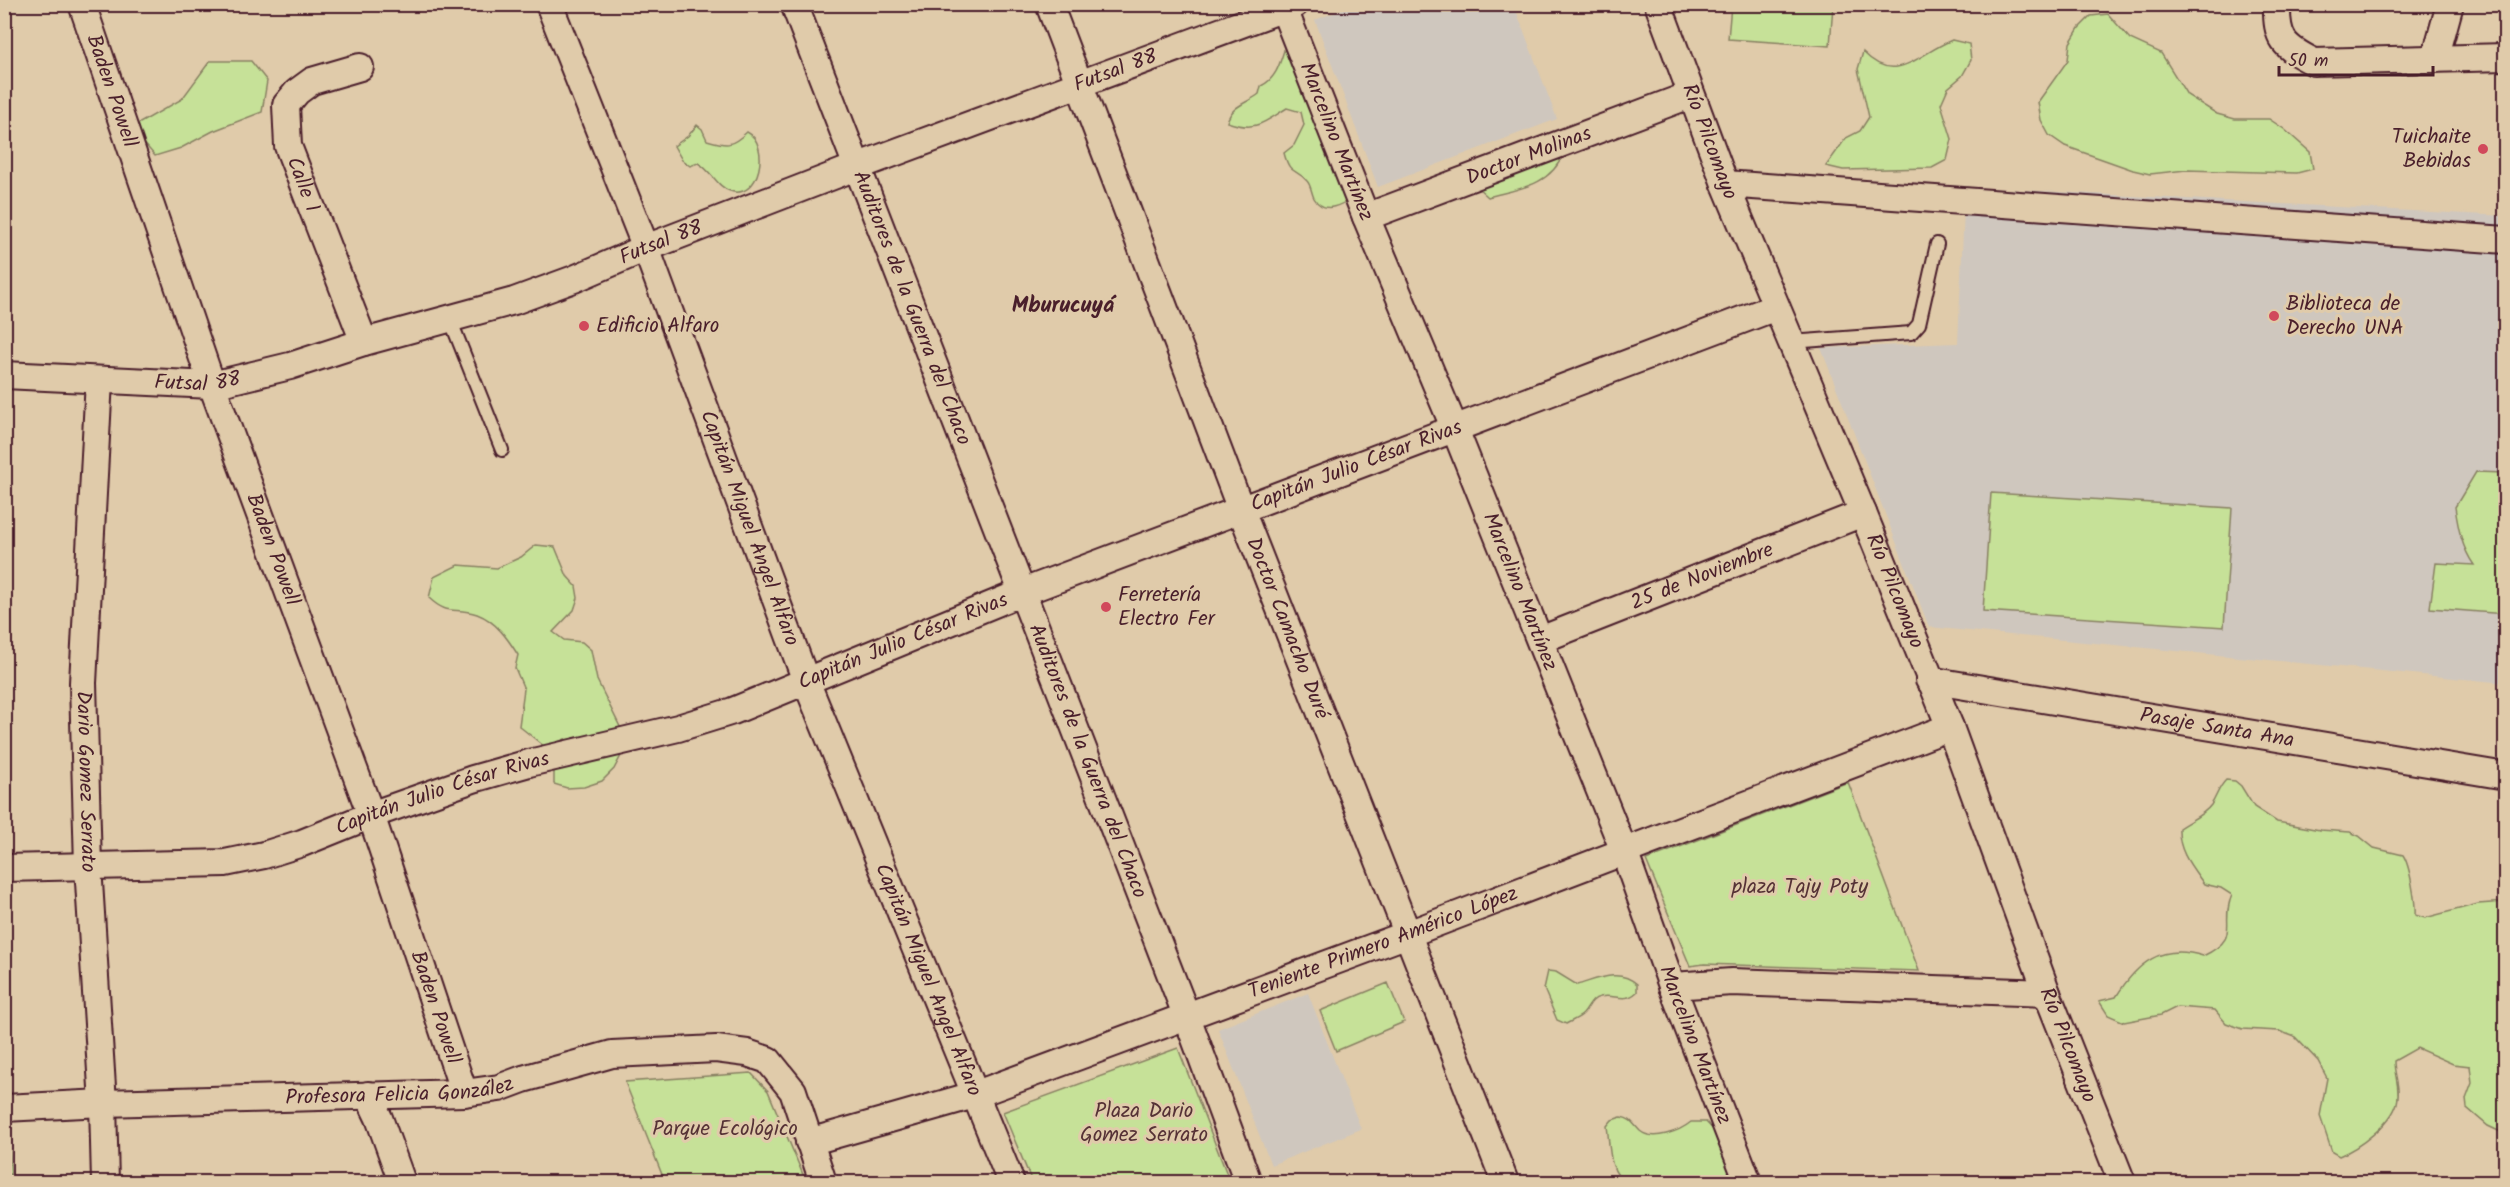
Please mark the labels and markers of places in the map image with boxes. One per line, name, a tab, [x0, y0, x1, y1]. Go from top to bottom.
place label: Tuichaite Bebidas	[2392, 121, 2472, 178]
marker: Tuichaite Bebidas	[2476, 142, 2490, 156]
place label: Biblioteca de Derecho UNA	[2286, 288, 2403, 345]
marker: Biblioteca de Derecho UNA	[2267, 309, 2281, 323]
place label: Edificio Alfaro	[596, 310, 719, 343]
marker: Edificio Alfaro	[577, 319, 591, 333]
place label: Ferretería Electro Fer	[1118, 579, 1216, 636]
marker: Ferretería Electro Fer	[1099, 600, 1113, 614]

